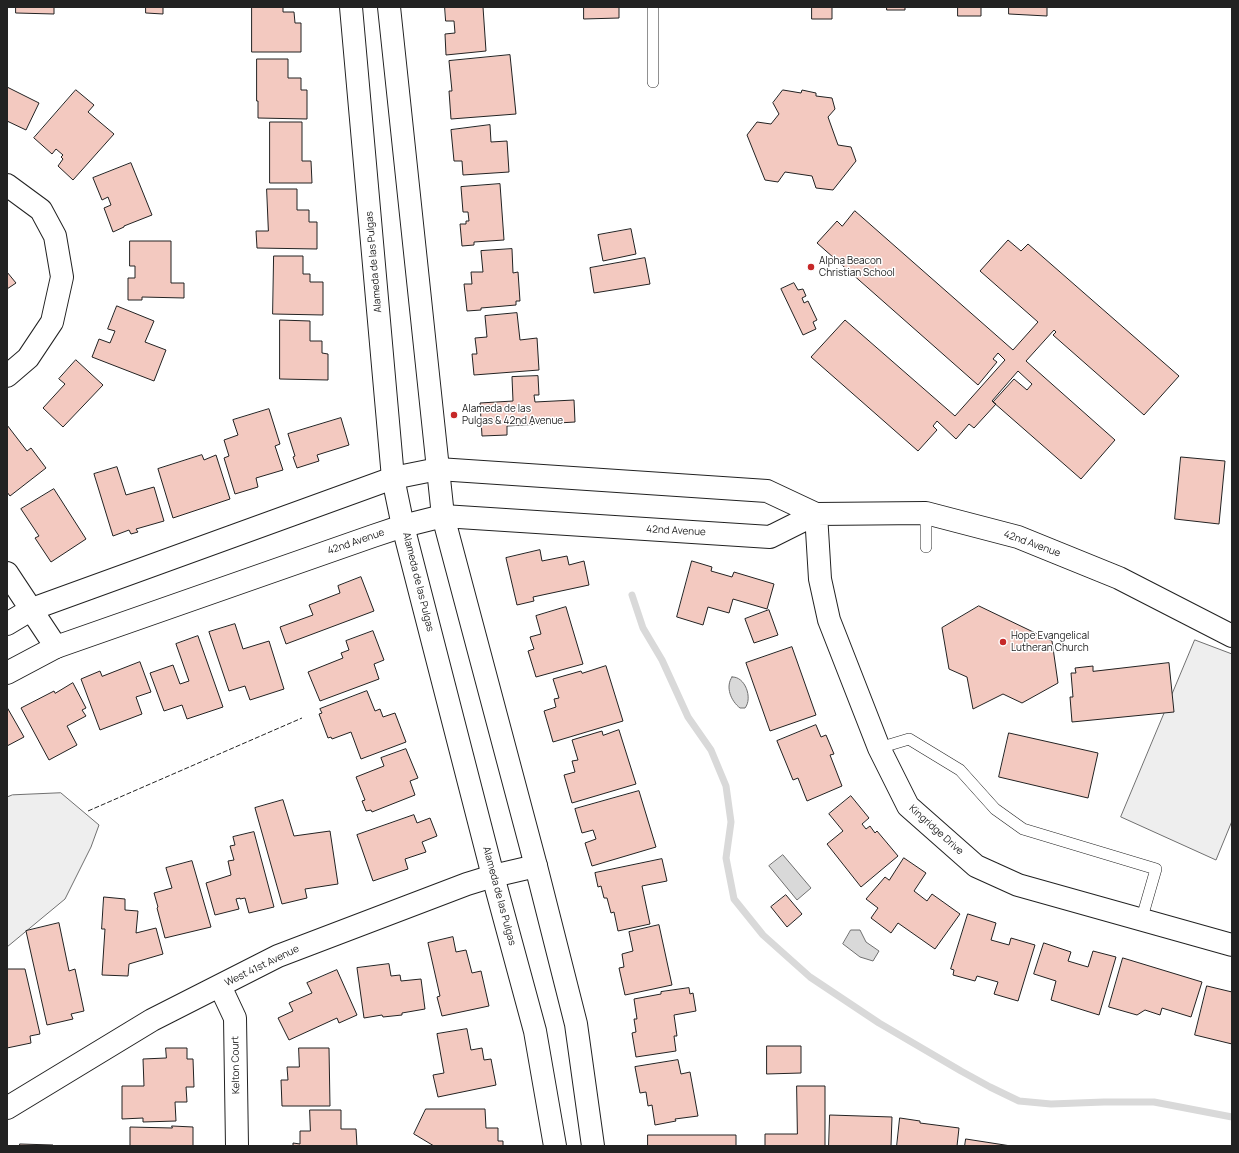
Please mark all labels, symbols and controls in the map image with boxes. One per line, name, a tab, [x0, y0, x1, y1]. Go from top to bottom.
street label: Alameda de las Pulgas	[364, 211, 384, 313]
place label: Alpha Beacon Christian School	[819, 255, 895, 278]
marker: Alpha Beacon Christian School	[806, 262, 816, 272]
place label: Alameda de las Pulgas & 42nd Avenue	[462, 403, 563, 426]
marker: Alameda de las Pulgas & 42nd Avenue	[449, 410, 459, 420]
street label: 42nd Avenue	[646, 523, 706, 539]
street label: 42nd Avenue	[326, 527, 386, 557]
street label: 42nd Avenue	[1002, 528, 1062, 560]
street label: Alameda de las Pulgas	[400, 531, 436, 633]
place label: Hope Evangelical Lutheran Church	[1011, 630, 1089, 654]
marker: Hope Evangelical Lutheran Church	[998, 637, 1008, 647]
street label: Kingridge Drive	[906, 802, 966, 858]
street label: Alameda de las Pulgas	[480, 845, 518, 947]
street label: West 41st Avenue	[223, 943, 301, 989]
street label: Kelton Court	[229, 1036, 243, 1094]

